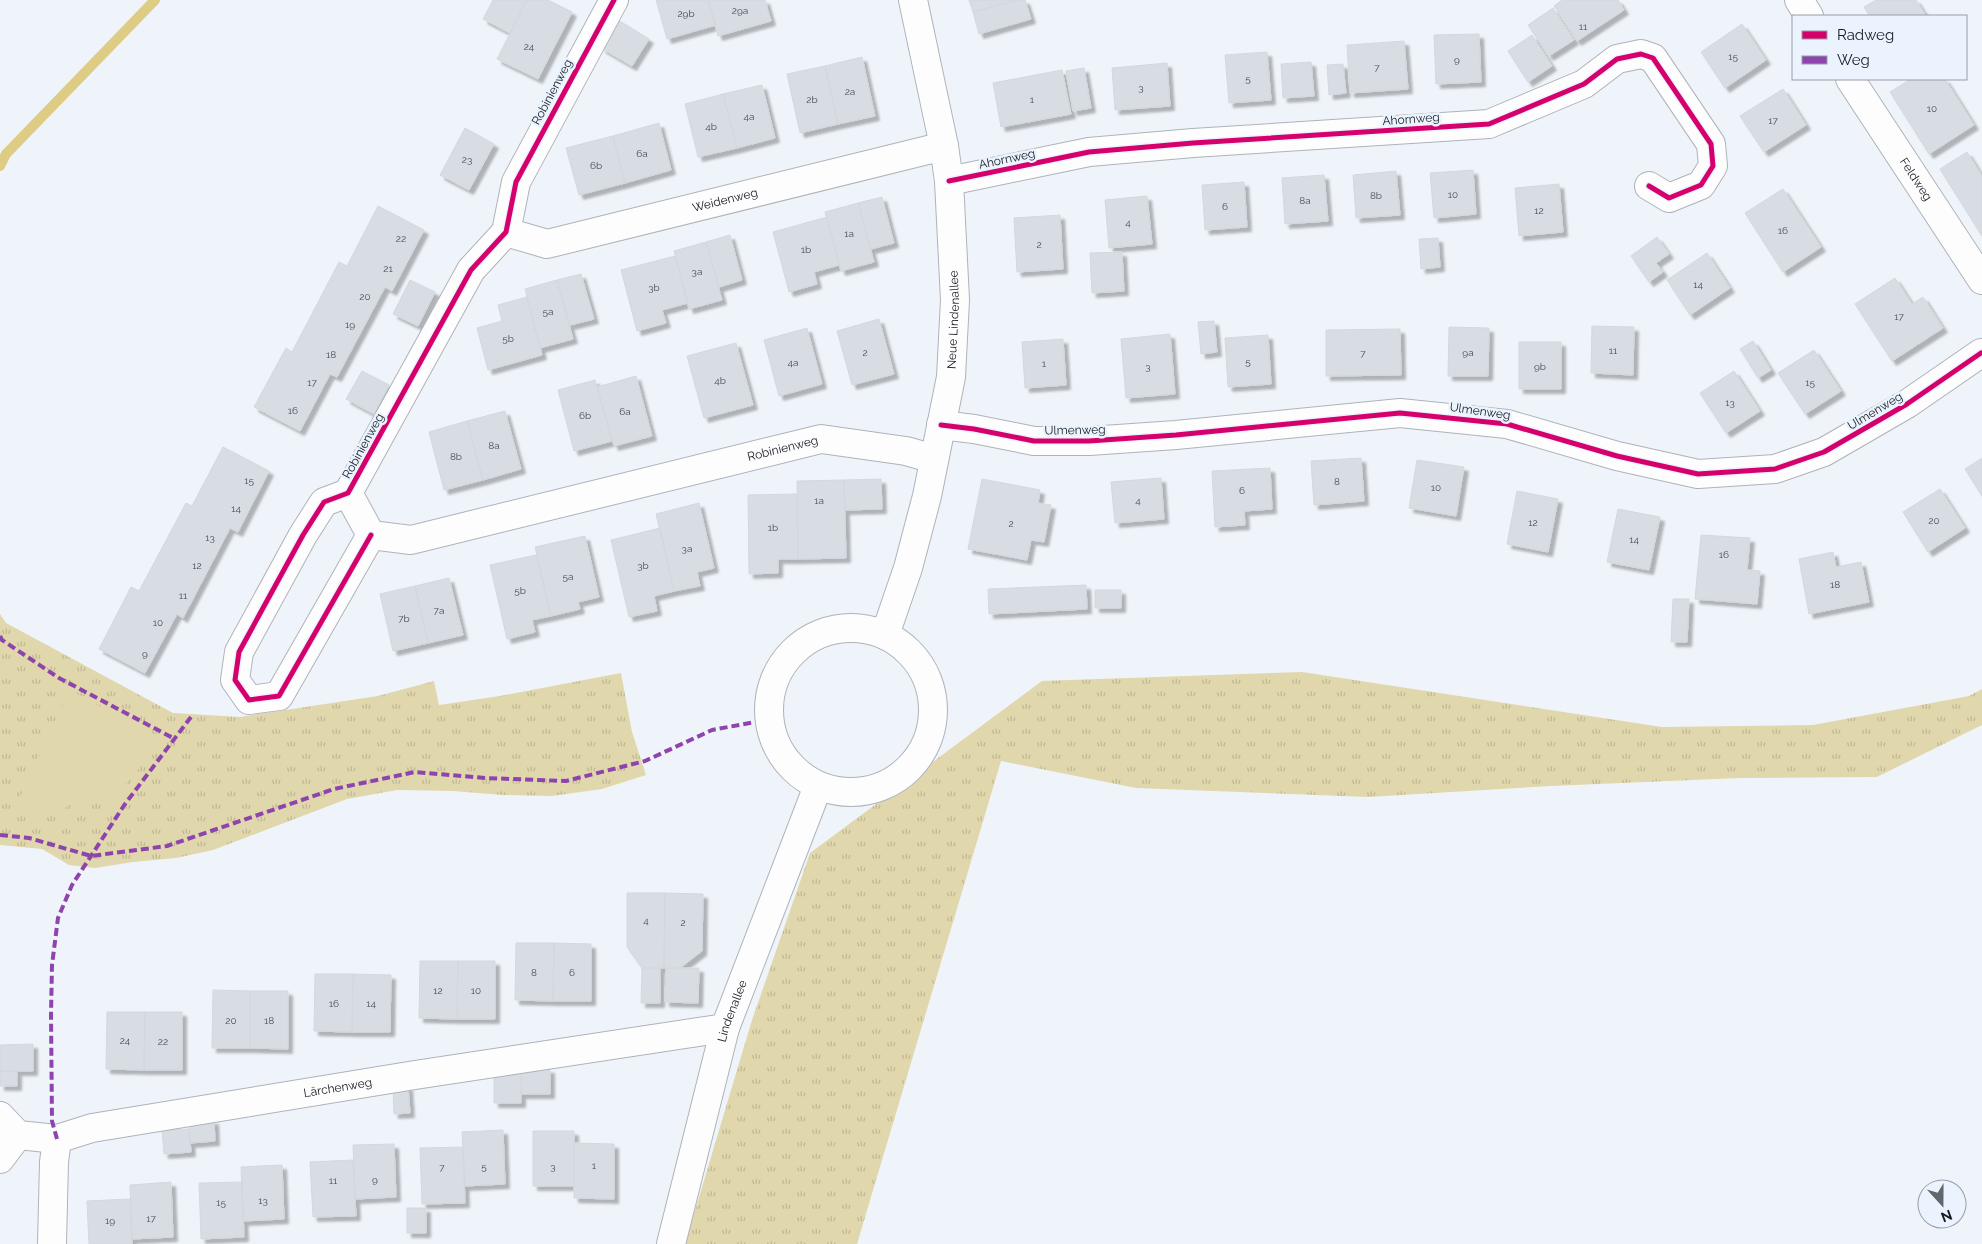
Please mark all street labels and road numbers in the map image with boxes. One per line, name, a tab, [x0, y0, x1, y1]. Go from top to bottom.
street label: Robinienweg	[529, 57, 575, 127]
street label: Ahornweg	[1382, 110, 1440, 128]
street label: Ahornweg	[978, 146, 1036, 172]
street label: Feldweg	[1897, 155, 1935, 203]
street label: Weidenweg	[691, 185, 759, 215]
street label: Neue Lindenallee	[944, 270, 962, 369]
street label: Ulmenweg	[1845, 389, 1905, 433]
street label: Ulmenweg	[1449, 400, 1511, 422]
street label: Robinienweg	[339, 411, 387, 481]
street label: Ulmenweg	[1044, 422, 1106, 438]
street label: Robinienweg	[746, 433, 820, 464]
street label: Lindenallee	[715, 978, 750, 1044]
street label: Lärchenweg	[303, 1075, 373, 1100]

